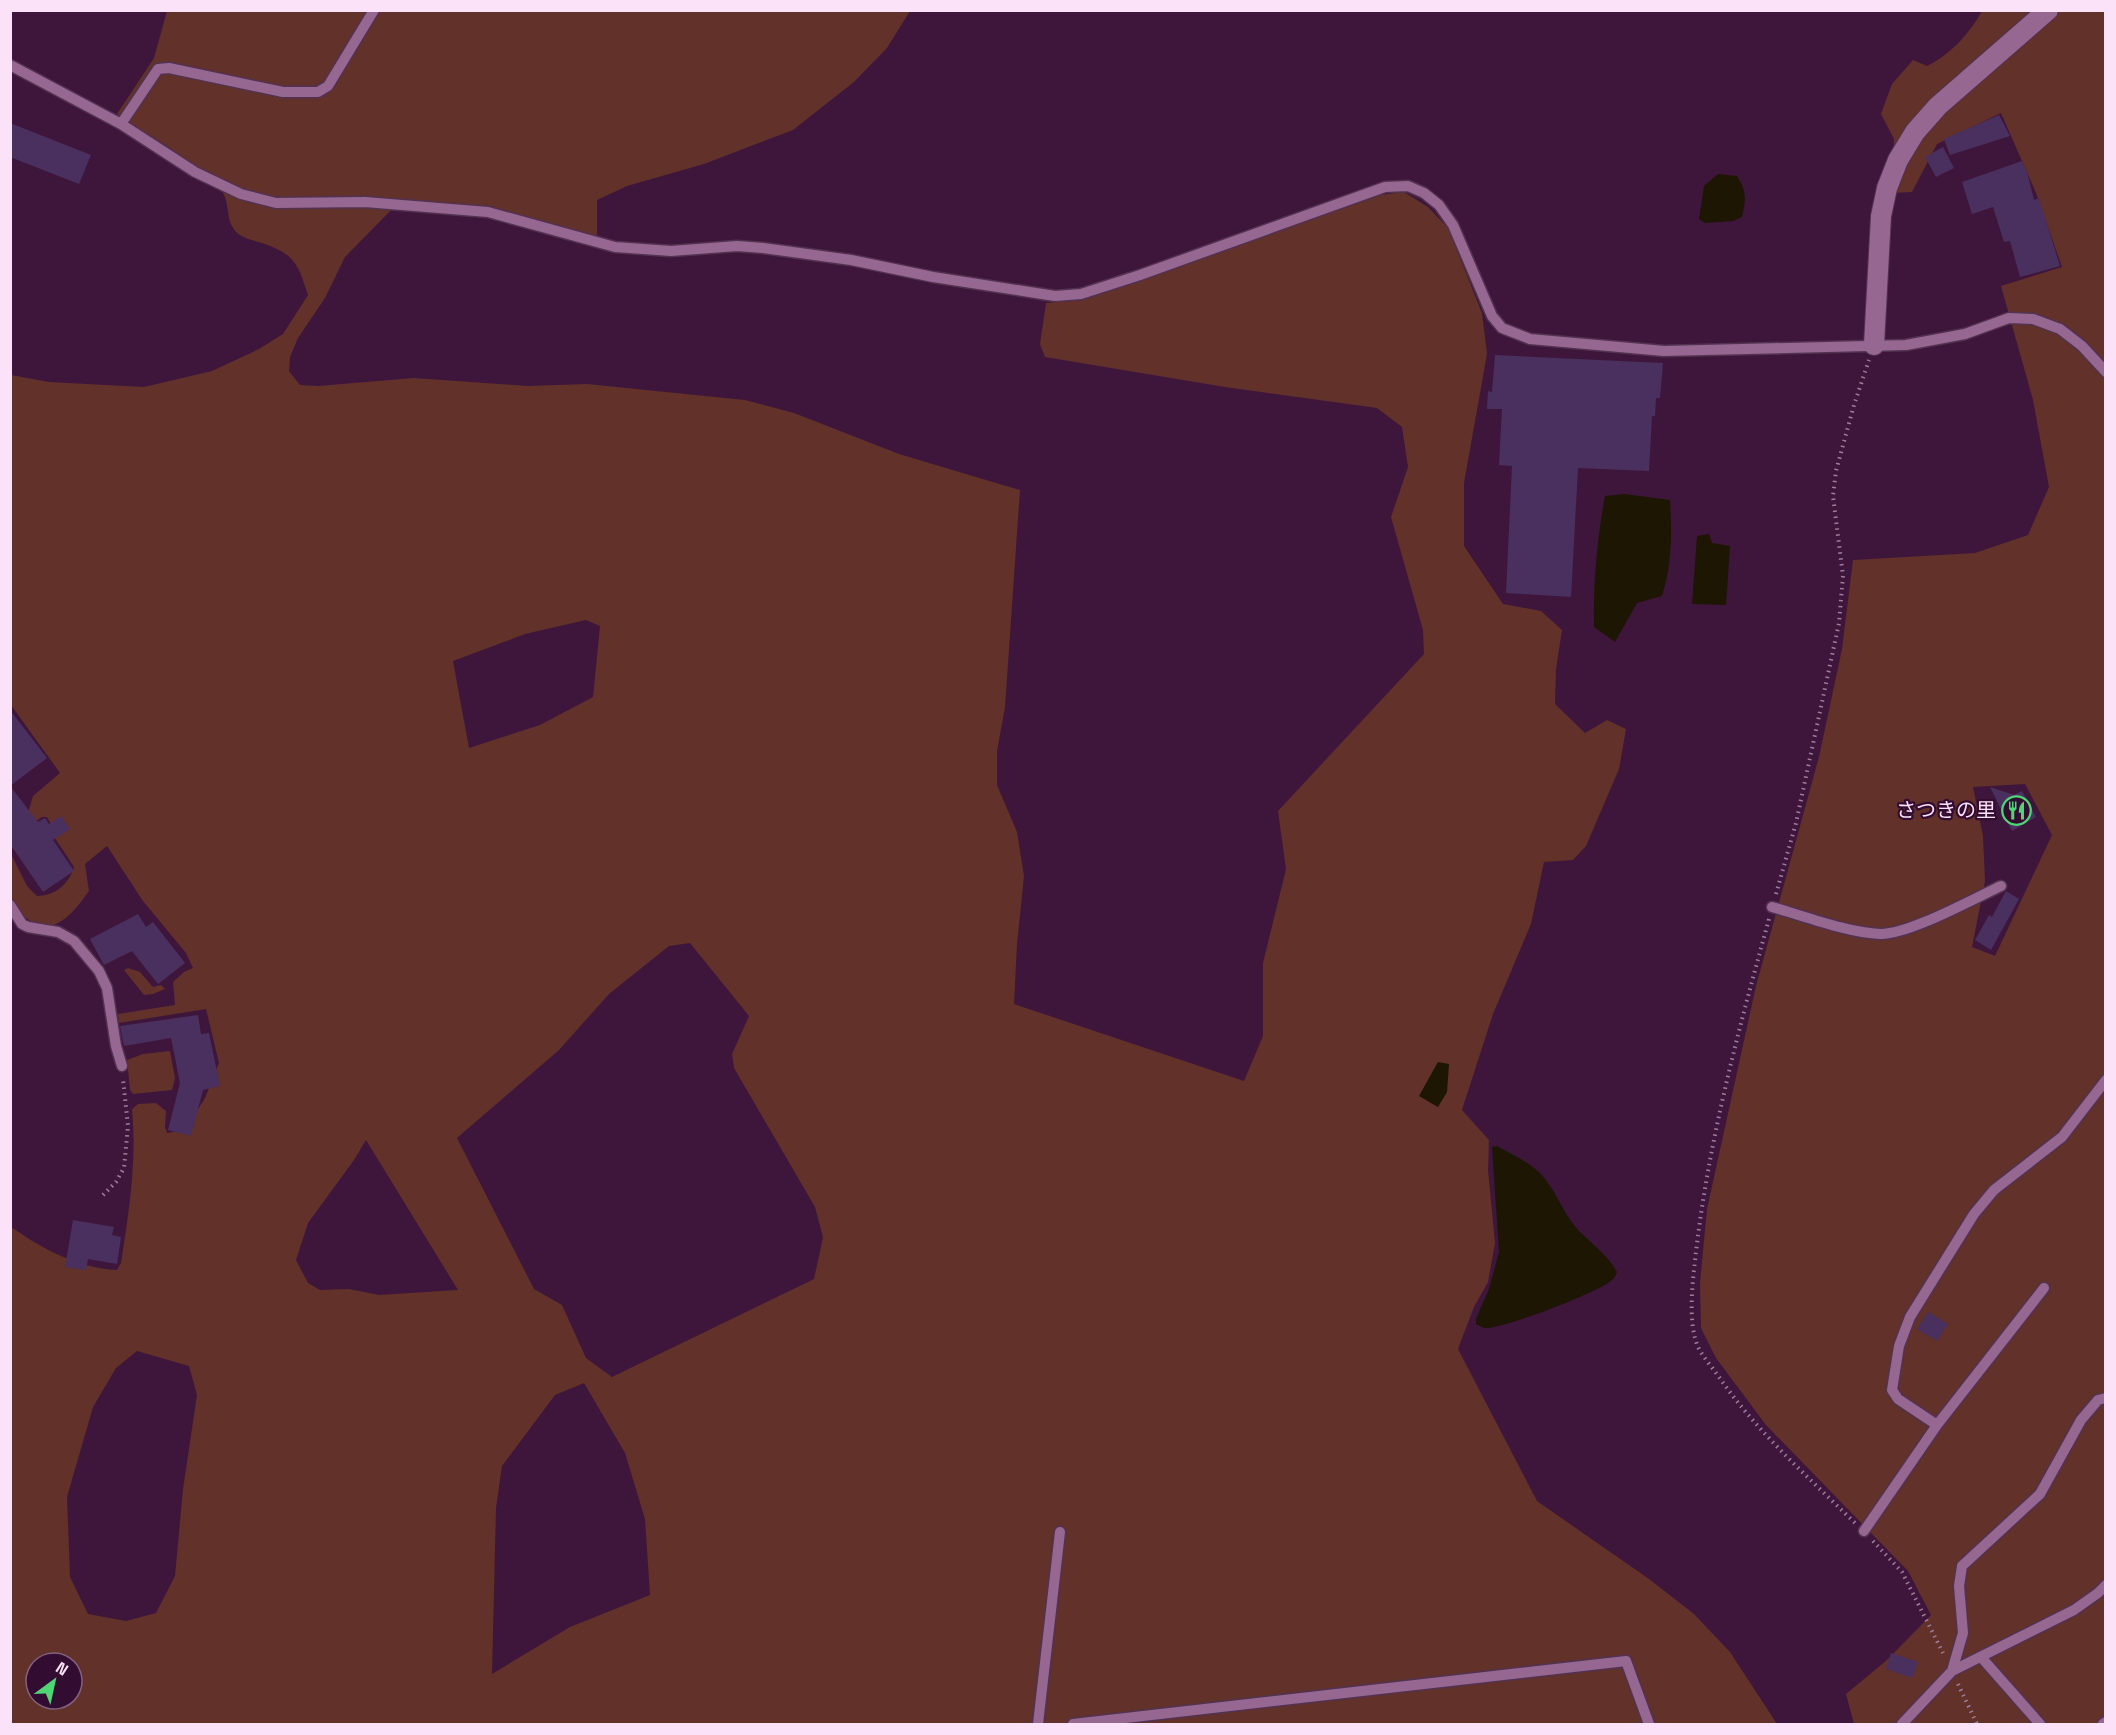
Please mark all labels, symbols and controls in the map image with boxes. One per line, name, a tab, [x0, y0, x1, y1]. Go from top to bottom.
restaurant icon: さつきの里	[2001, 794, 2033, 826]
place label: さつきの里	[1896, 797, 1996, 823]
north arrow	[24, 1651, 84, 1711]
text: N	[52, 1657, 72, 1681]

